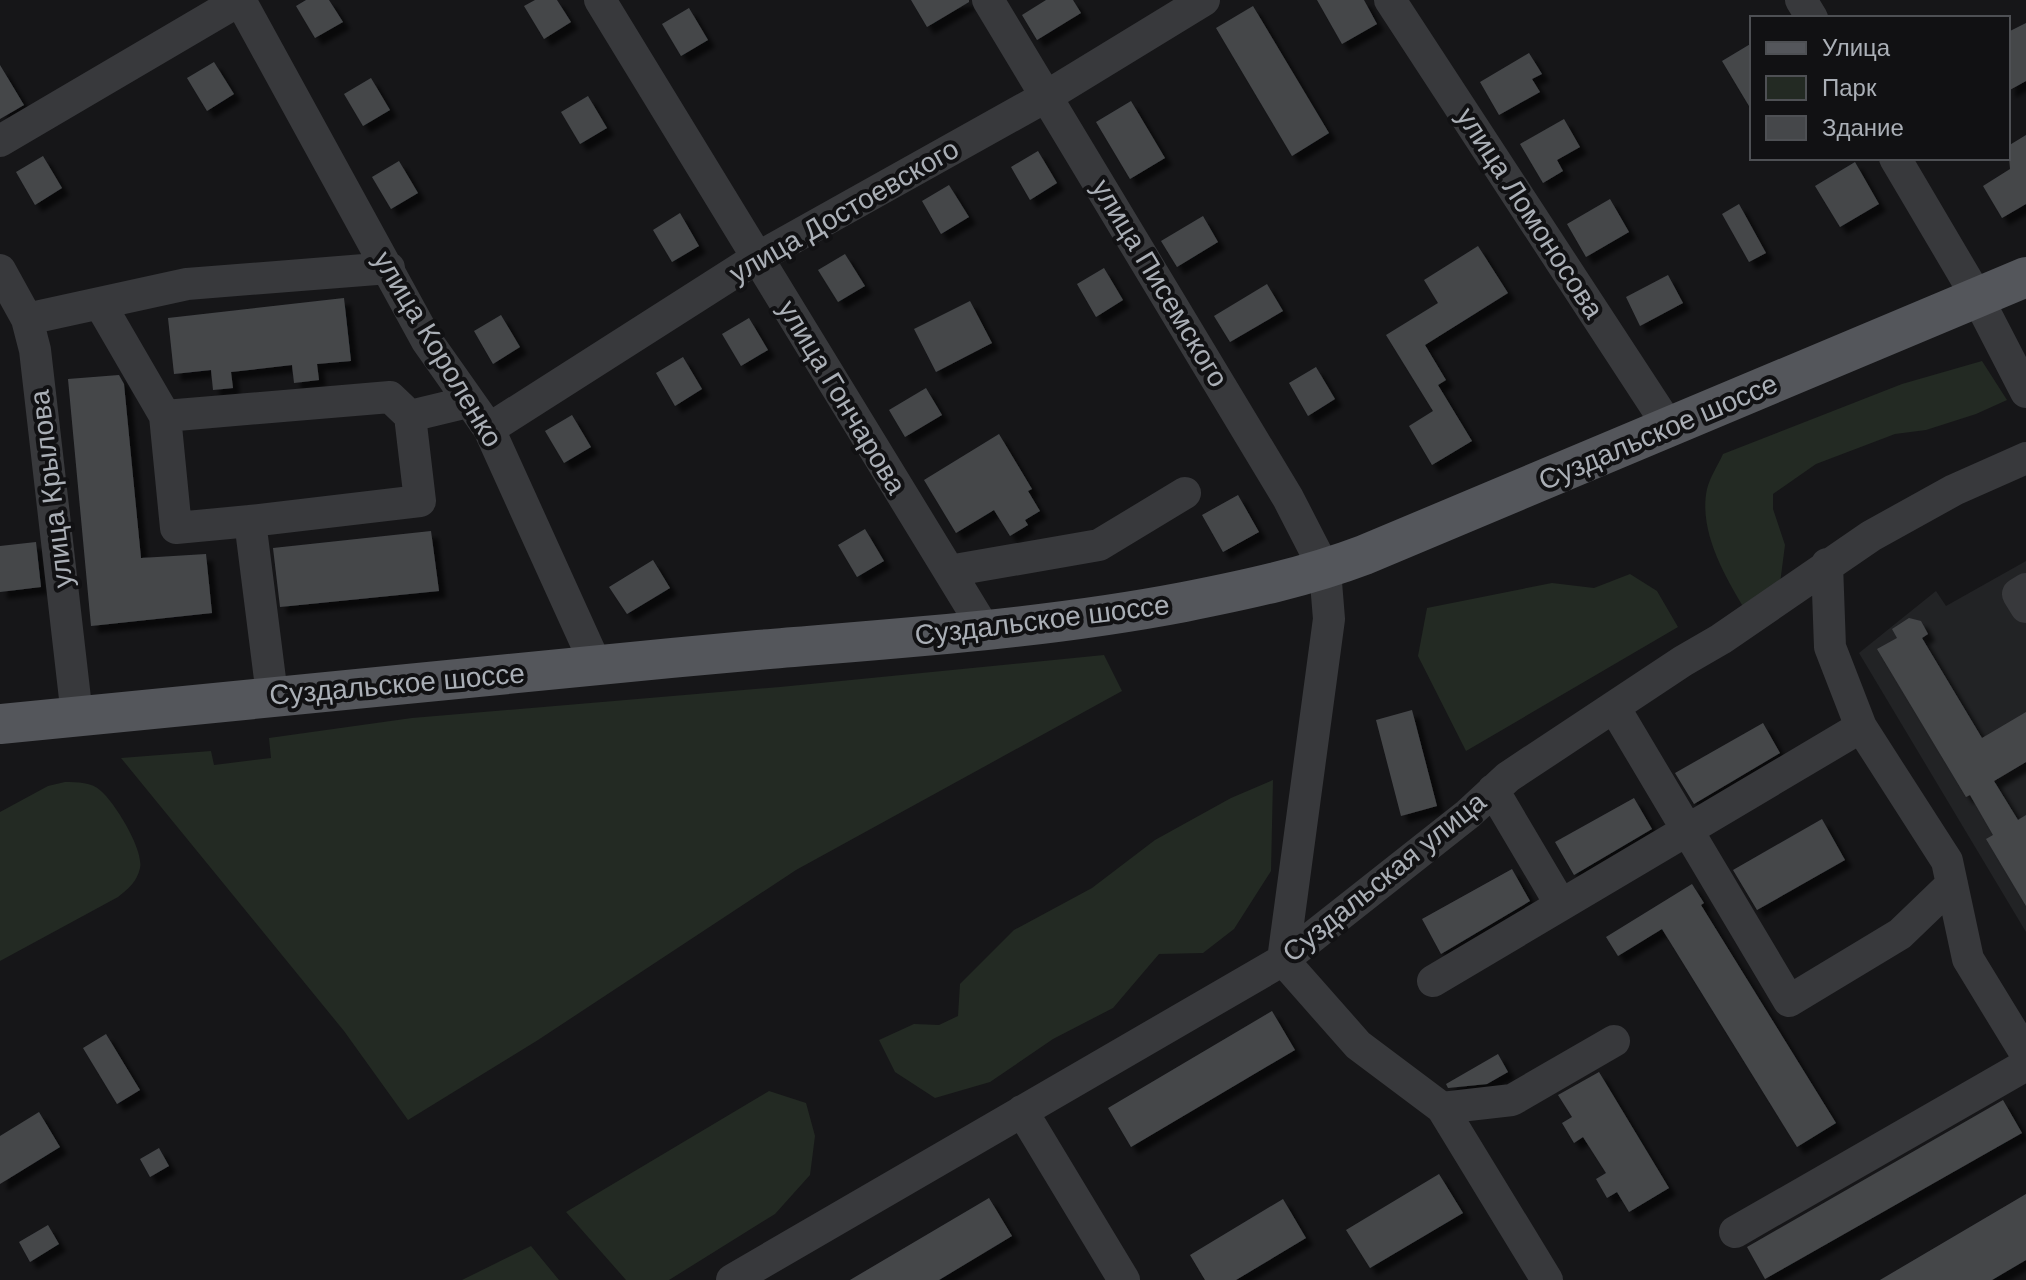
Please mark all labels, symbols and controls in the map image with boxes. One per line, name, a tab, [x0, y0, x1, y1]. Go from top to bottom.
legend	[1750, 16, 2010, 160]
text: Улица	[1822, 34, 1891, 61]
text: Парк	[1822, 74, 1877, 101]
street label: улица Ломоносова	[1450, 102, 1610, 324]
text: Здание	[1822, 114, 1904, 141]
street label: улица Достоевского	[724, 133, 964, 289]
street label: улица Писемского	[1086, 174, 1234, 392]
street label: улица Короленко	[367, 246, 509, 452]
street label: улица Гончарова	[772, 295, 912, 500]
street label: Суздальское шоссе	[1534, 368, 1782, 496]
street label: улица Крылова	[23, 388, 79, 590]
street label: Суздальское шоссе	[913, 589, 1171, 651]
street label: Суздальское шоссе	[268, 657, 526, 711]
street label: Суздальская улица	[1276, 786, 1492, 968]

